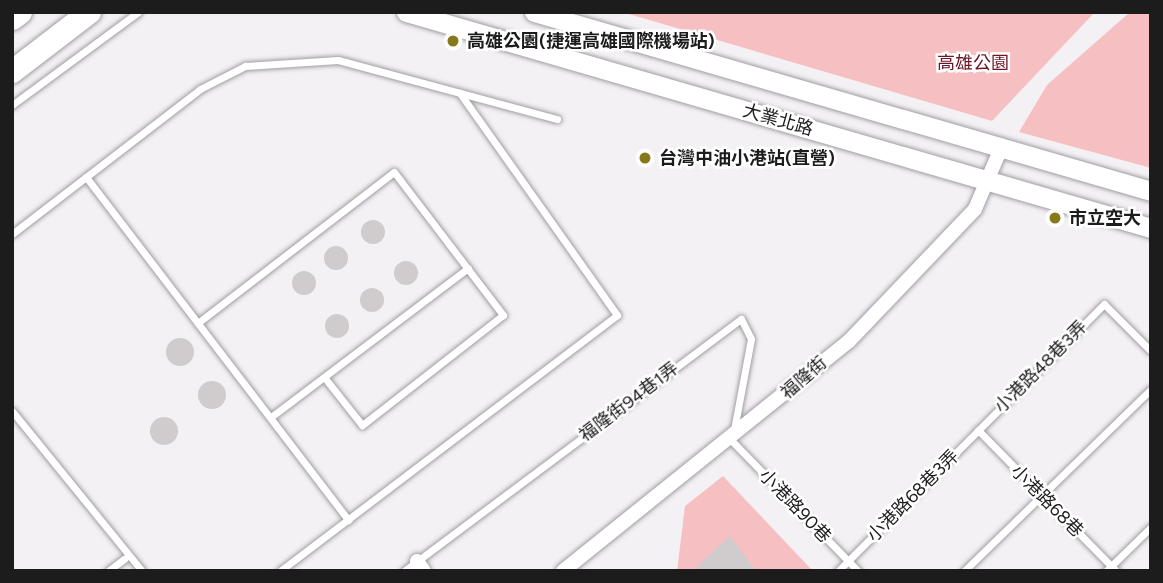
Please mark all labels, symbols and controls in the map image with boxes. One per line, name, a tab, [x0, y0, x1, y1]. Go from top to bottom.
place label: 高雄公園(捷運高雄國際機場站)	[467, 30, 715, 52]
marker: 高雄公園(捷運高雄國際機場站)	[445, 33, 461, 49]
park label: 高雄公園	[937, 52, 1009, 74]
street label: 大業北路	[740, 100, 816, 140]
place label: 台灣中油小港站(直營)	[659, 147, 835, 169]
marker: 台灣中油小港站(直營)	[637, 150, 653, 166]
place label: 市立空大	[1069, 207, 1141, 229]
marker: 市立空大	[1047, 210, 1063, 226]
street label: 小港路48巷3弄	[990, 316, 1092, 418]
street label: 福隆街	[777, 352, 831, 404]
street label: 福隆街94巷1弄	[575, 358, 683, 446]
street label: 小港路68巷3弄	[863, 446, 963, 546]
street label: 小港路68巷	[1006, 460, 1088, 542]
street label: 小港路90巷	[755, 465, 835, 547]

